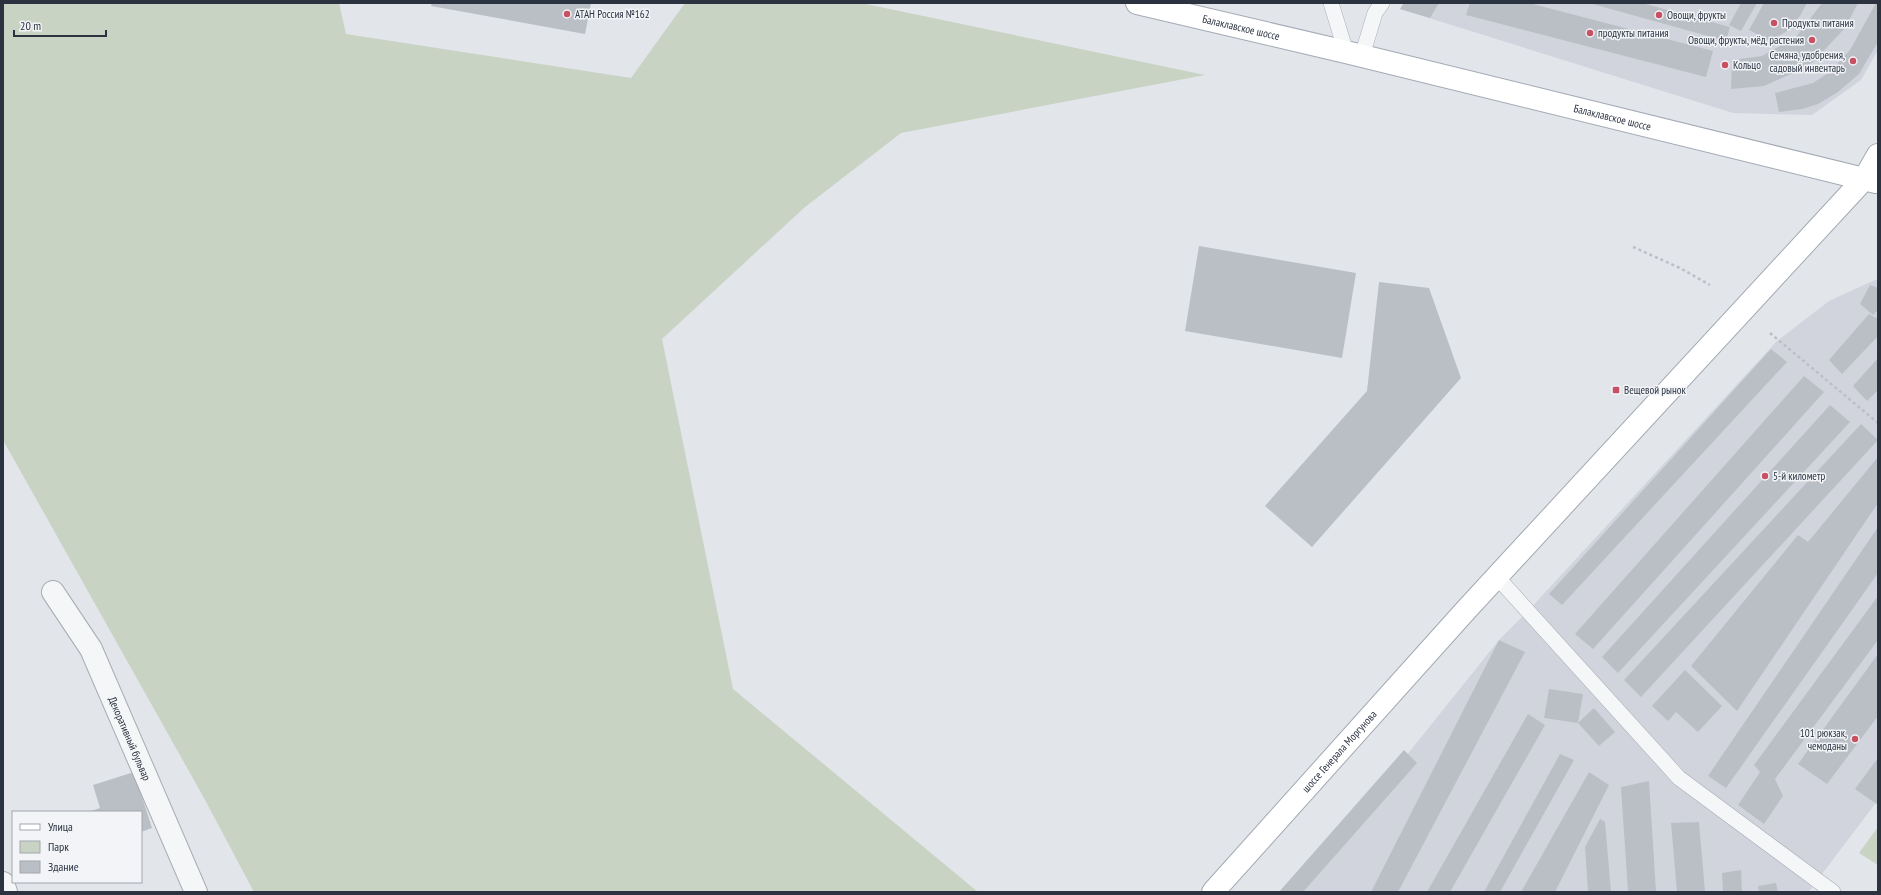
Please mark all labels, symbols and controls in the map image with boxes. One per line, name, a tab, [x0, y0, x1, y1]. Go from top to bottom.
place label: АТАН Россия №162	[575, 7, 650, 21]
place label: Овощи, фрукты	[1667, 8, 1726, 22]
marker: АТАН Россия №162	[562, 9, 572, 19]
marker: Овощи, фрукты	[1654, 10, 1664, 20]
scale bar	[14, 12, 106, 38]
street label: Балаклавское шоссе	[1201, 12, 1282, 43]
place label: Продукты питания	[1782, 16, 1854, 30]
text: 20 m	[20, 18, 41, 33]
marker: Продукты питания	[1769, 18, 1779, 28]
place label: продукты питания	[1598, 26, 1669, 40]
marker: продукты питания	[1585, 28, 1595, 38]
place label: Овощи, фрукты, мёд, растения	[1688, 33, 1804, 47]
marker: Овощи, фрукты, мёд, растения	[1807, 35, 1817, 45]
place label: Семяна, удобрения, садовый инвентарь	[1769, 48, 1845, 75]
marker: Семяна, удобрения, садовый инвентарь	[1848, 56, 1858, 66]
place label: Кольцо	[1733, 58, 1761, 72]
marker: Кольцо	[1720, 60, 1730, 70]
street label: Балаклавское шоссе	[1572, 101, 1653, 134]
place label: Вещевой рынок	[1624, 383, 1687, 397]
marker: Вещевой рынок	[1611, 385, 1621, 395]
place label: 5-й километр	[1773, 469, 1825, 483]
marker: 5-й километр	[1760, 471, 1770, 481]
street label: Декоративный бульвар	[105, 694, 154, 783]
street label: шоссе Генерала Моргунова	[1299, 707, 1380, 795]
place label: 101 рюкзак, чемоданы	[1800, 726, 1847, 753]
marker: 101 рюкзак, чемоданы	[1850, 734, 1860, 744]
legend	[12, 811, 142, 883]
text: Улица	[48, 819, 73, 834]
text: Парк	[48, 839, 69, 854]
text: Здание	[48, 859, 79, 874]

